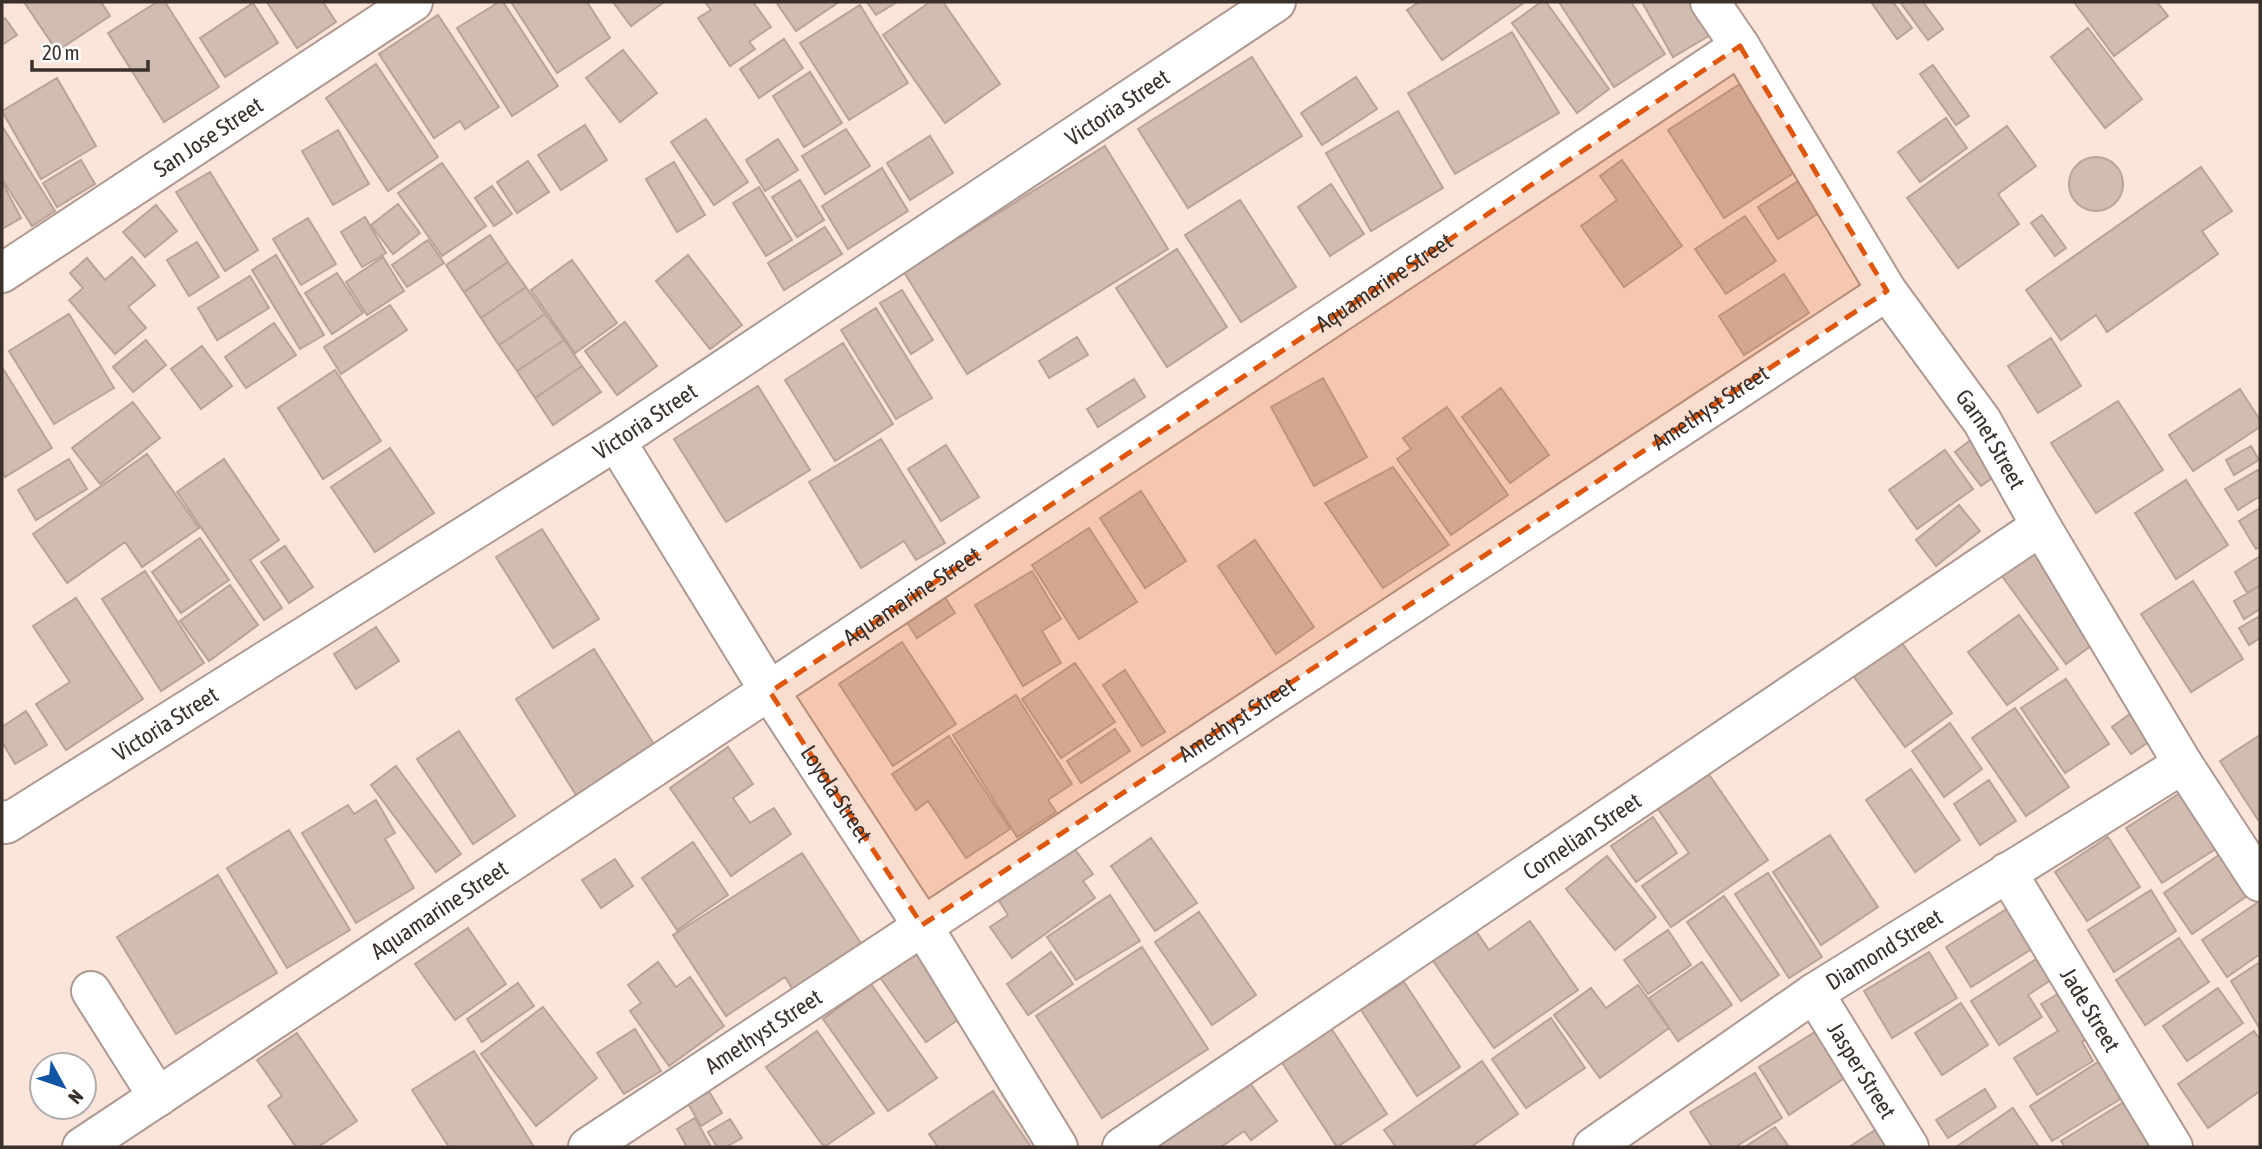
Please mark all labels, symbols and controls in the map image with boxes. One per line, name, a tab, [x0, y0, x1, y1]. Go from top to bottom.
scale bar	[32, 28, 147, 72]
text: 20 m	[42, 40, 80, 64]
street label: Victoria Street	[1061, 64, 1174, 151]
street label: San Jose Street	[149, 92, 268, 182]
street label: Aquamarine Street	[1311, 228, 1457, 337]
street label: Amethyst Street	[1647, 360, 1773, 455]
street label: Victoria Street	[588, 378, 702, 465]
street label: Garnet Street	[1950, 384, 2030, 493]
street label: Aquamarine Street	[838, 541, 985, 651]
street label: Amethyst Street	[1174, 672, 1300, 767]
street label: Victoria Street	[108, 681, 223, 766]
street label: Loyola Street	[795, 741, 877, 847]
street label: Cornelian Street	[1518, 787, 1646, 885]
street label: Aquamarine Street	[366, 855, 513, 964]
street label: Diamond Street	[1821, 904, 1947, 995]
street label: Jade Street	[2055, 963, 2125, 1056]
street label: Amethyst Street	[700, 984, 826, 1079]
street label: Jasper Street	[1822, 1018, 1901, 1123]
north arrow	[28, 1051, 98, 1121]
text: N	[64, 1086, 88, 1108]

